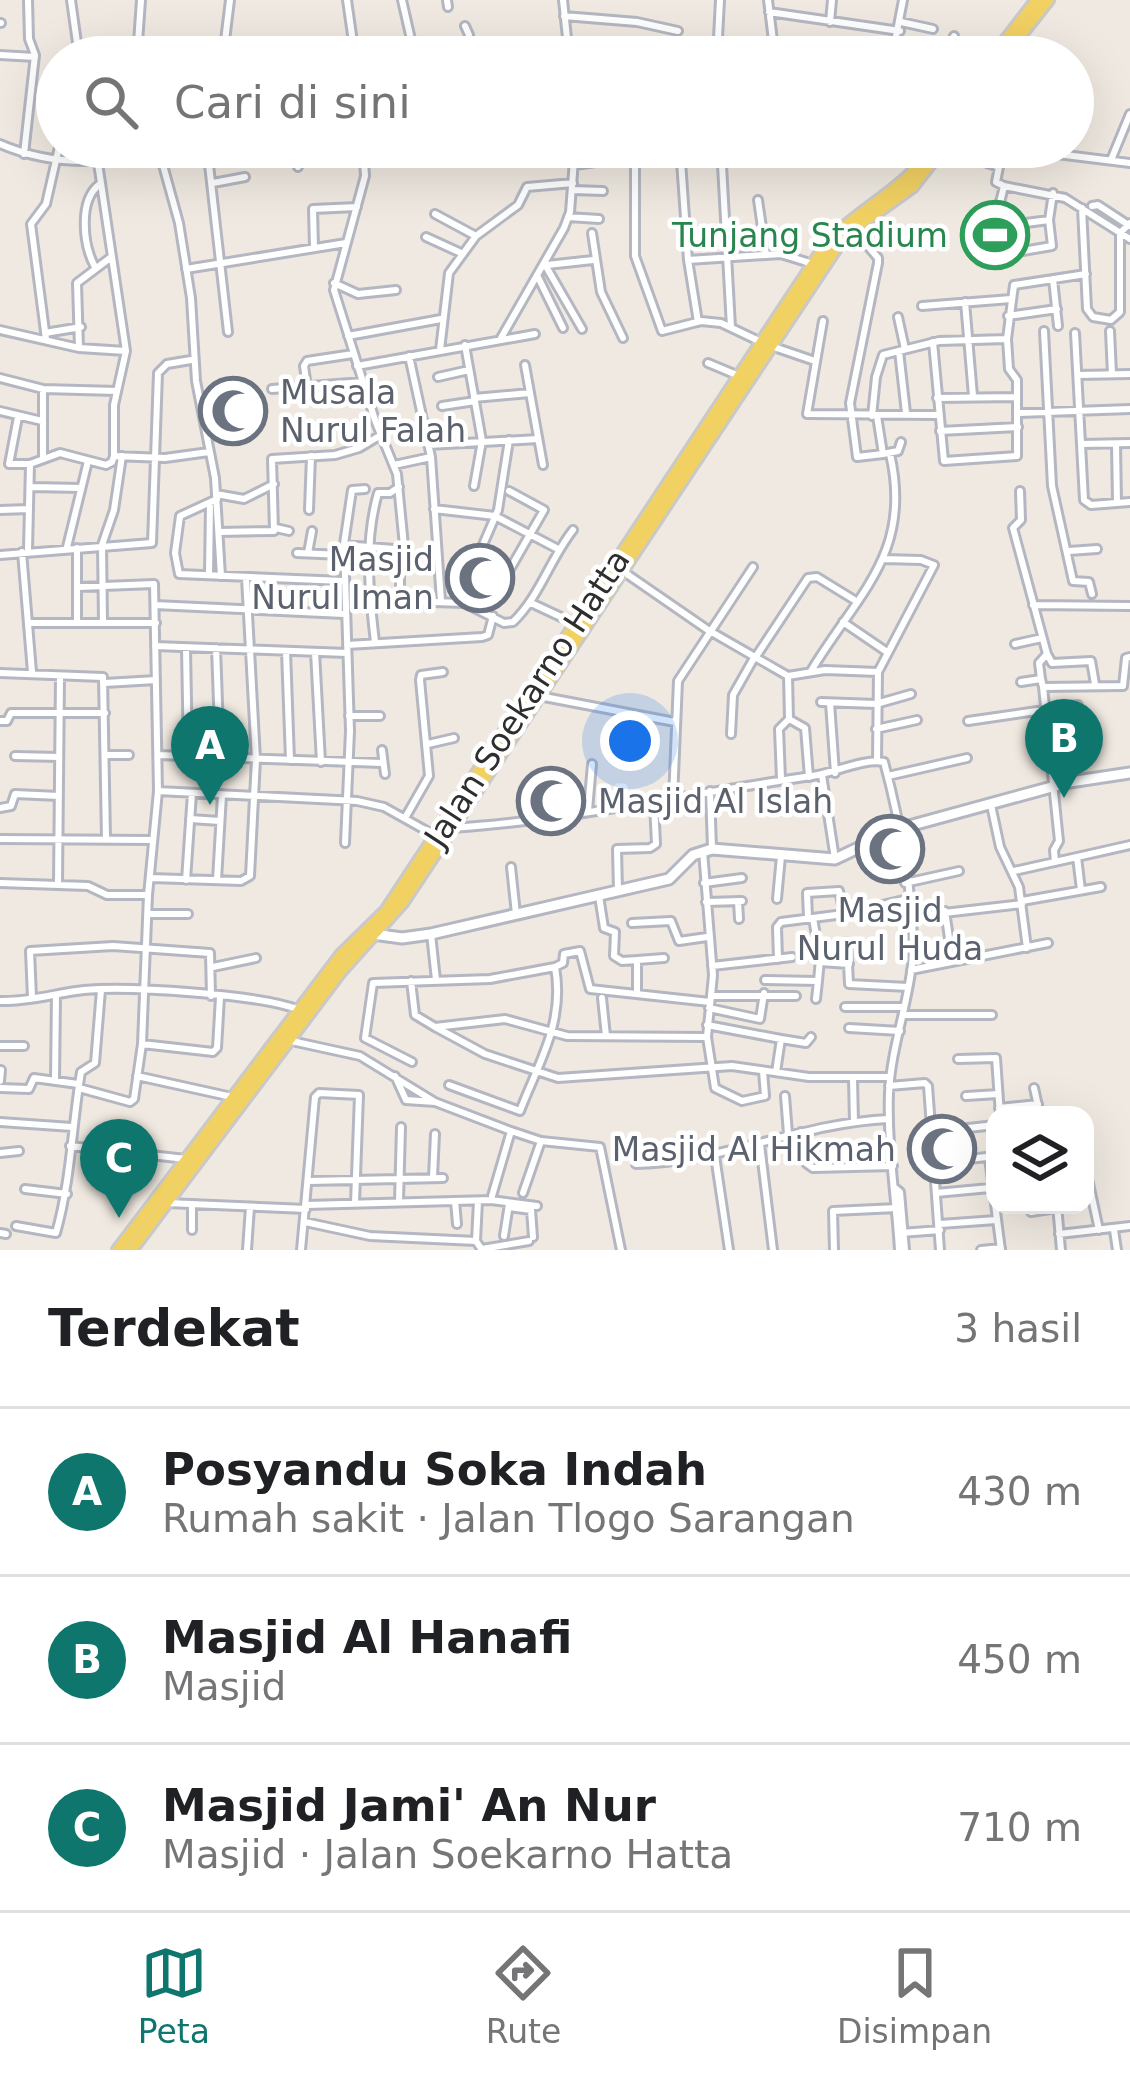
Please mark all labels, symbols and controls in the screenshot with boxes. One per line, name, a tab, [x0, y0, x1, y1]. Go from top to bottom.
search box	[36, 36, 1094, 168]
icon: search	[78, 69, 144, 135]
text: Cari di sini	[174, 76, 411, 129]
sports icon: Tunjang Stadium	[960, 200, 1030, 270]
place label: Tunjang Stadium	[671, 216, 948, 255]
place label: Musala Nurul Falah	[280, 373, 466, 450]
mosque icon: Musala Nurul Falah	[198, 376, 268, 446]
place label: Masjid Nurul Iman	[251, 540, 434, 617]
street label: Jalan Soekarno Hatta	[415, 542, 638, 856]
mosque icon: Masjid Nurul Iman	[445, 543, 515, 613]
pin: B	[1025, 699, 1103, 798]
pin: A	[171, 706, 249, 805]
your location	[600, 711, 660, 771]
mosque icon: Masjid Al Islah	[516, 766, 586, 836]
place label: Masjid Al Islah	[598, 782, 833, 821]
mosque icon: Masjid Nurul Huda	[855, 814, 925, 884]
place label: Masjid Nurul Huda	[797, 891, 983, 968]
map controls	[986, 1106, 1094, 1214]
button: layers	[986, 1106, 1094, 1214]
mosque icon: Masjid Al Hikmah	[907, 1114, 977, 1184]
pin: C	[80, 1119, 158, 1218]
place label: Masjid Al Hikmah	[612, 1130, 896, 1169]
text: Terdekat	[48, 1299, 300, 1358]
text: 3 hasil	[954, 1306, 1082, 1351]
text: Posyandu Soka Indah	[162, 1443, 707, 1496]
text: A	[72, 1469, 102, 1514]
text: 430 m	[957, 1469, 1082, 1514]
text: Rumah sakit · Jalan Tlogo Sarangan	[162, 1496, 855, 1541]
text: Masjid Al Hanafi	[162, 1611, 572, 1664]
text: B	[72, 1637, 102, 1682]
text: 450 m	[957, 1637, 1082, 1682]
text: Masjid	[162, 1664, 286, 1709]
text: Masjid Jami' An Nur	[162, 1779, 656, 1832]
text: C	[73, 1805, 101, 1850]
text: 710 m	[957, 1805, 1082, 1850]
text: Masjid · Jalan Soekarno Hatta	[162, 1832, 733, 1877]
tab: Peta	[138, 1940, 210, 2051]
tab: Rute	[486, 1940, 561, 2051]
tab: Disimpan	[837, 1940, 992, 2051]

